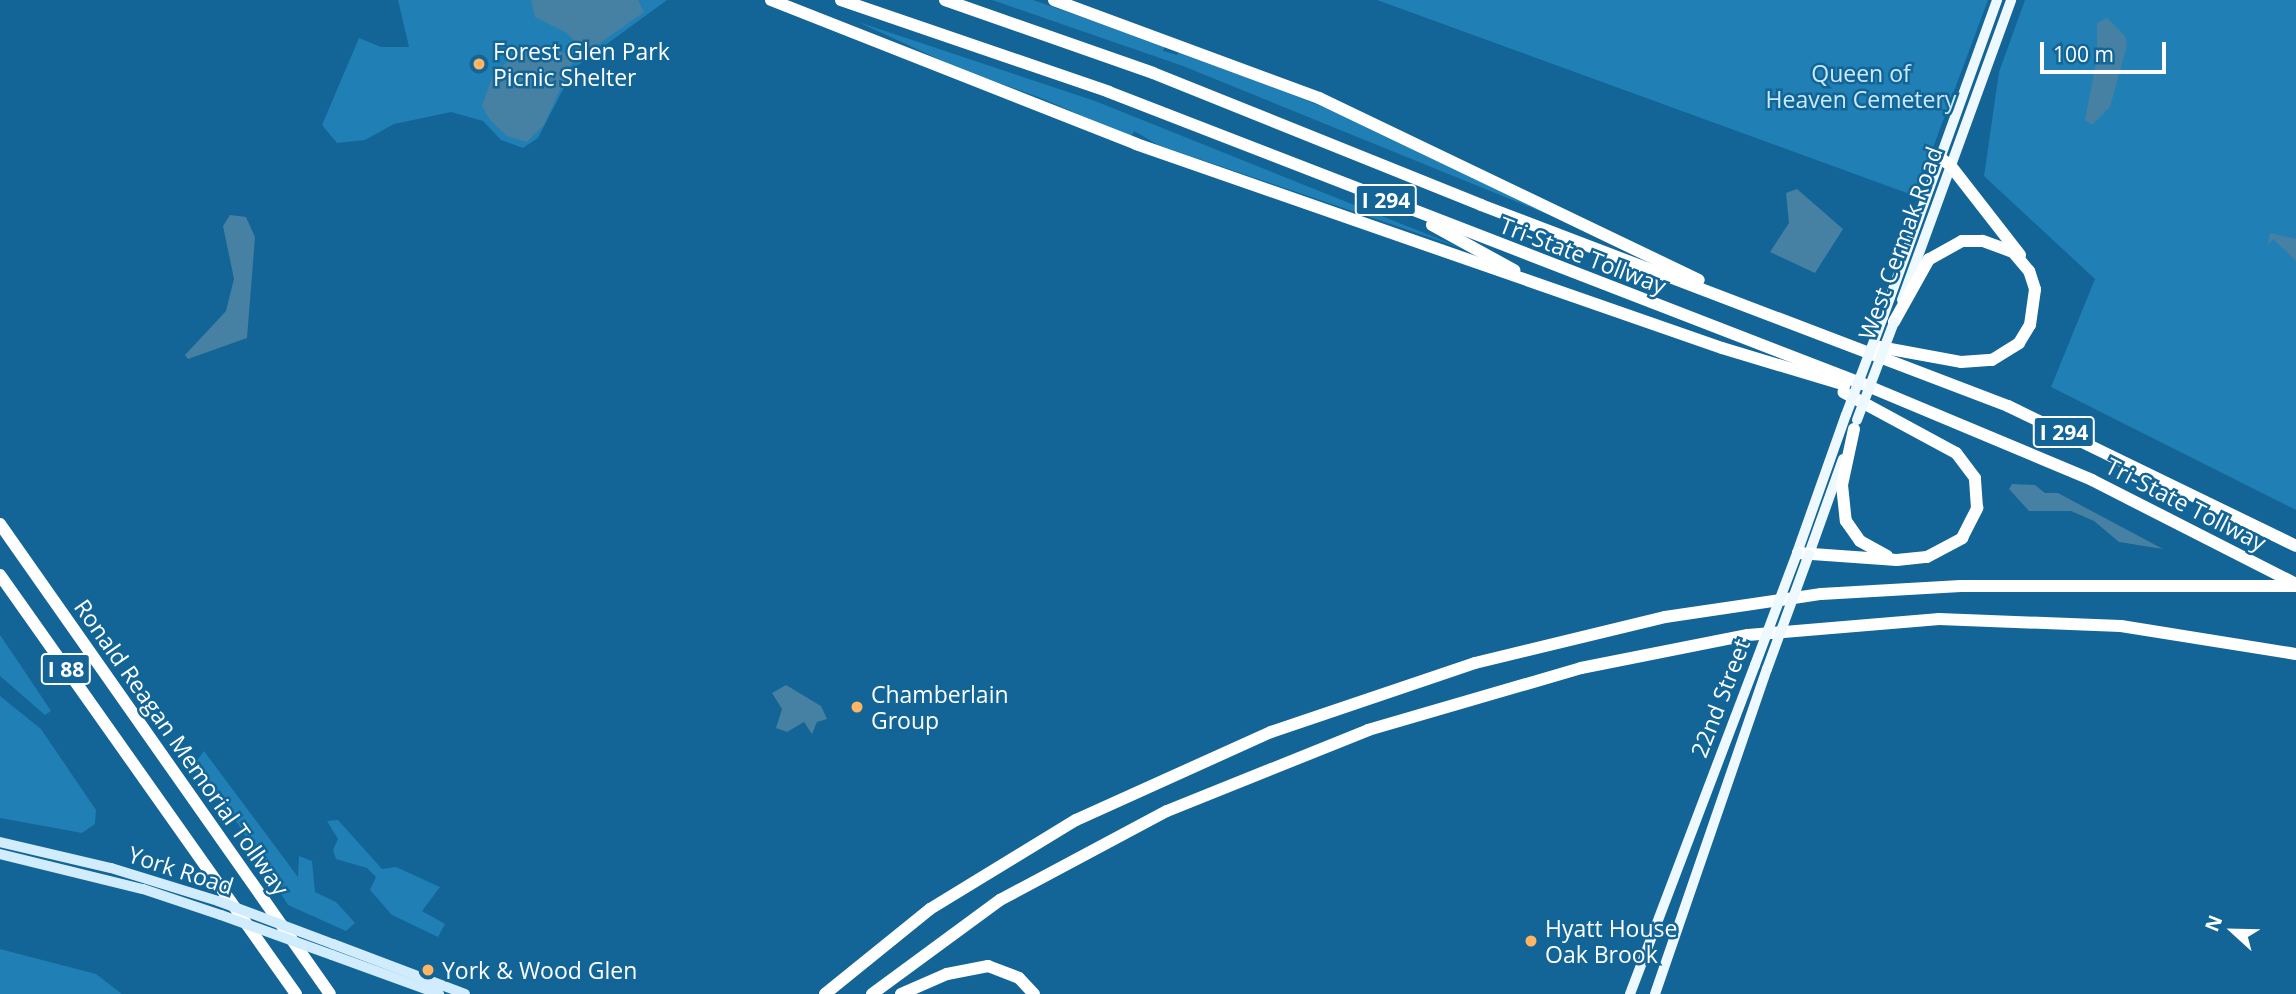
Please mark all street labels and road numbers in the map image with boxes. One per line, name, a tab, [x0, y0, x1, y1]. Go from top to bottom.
street label: West Cermak Road	[1852, 143, 1948, 343]
road number: I 294	[1354, 182, 1418, 218]
street label: Tri-State Tollway	[1496, 211, 1670, 299]
road number: I 294	[2032, 414, 2096, 450]
street label: Tri-State Tollway	[2101, 452, 2271, 556]
street label: Ronald Reagan Memorial Tollway	[69, 594, 295, 900]
street label: 22nd Street	[1685, 635, 1755, 761]
road number: I 88	[40, 652, 92, 686]
street label: York Road	[125, 840, 237, 900]

